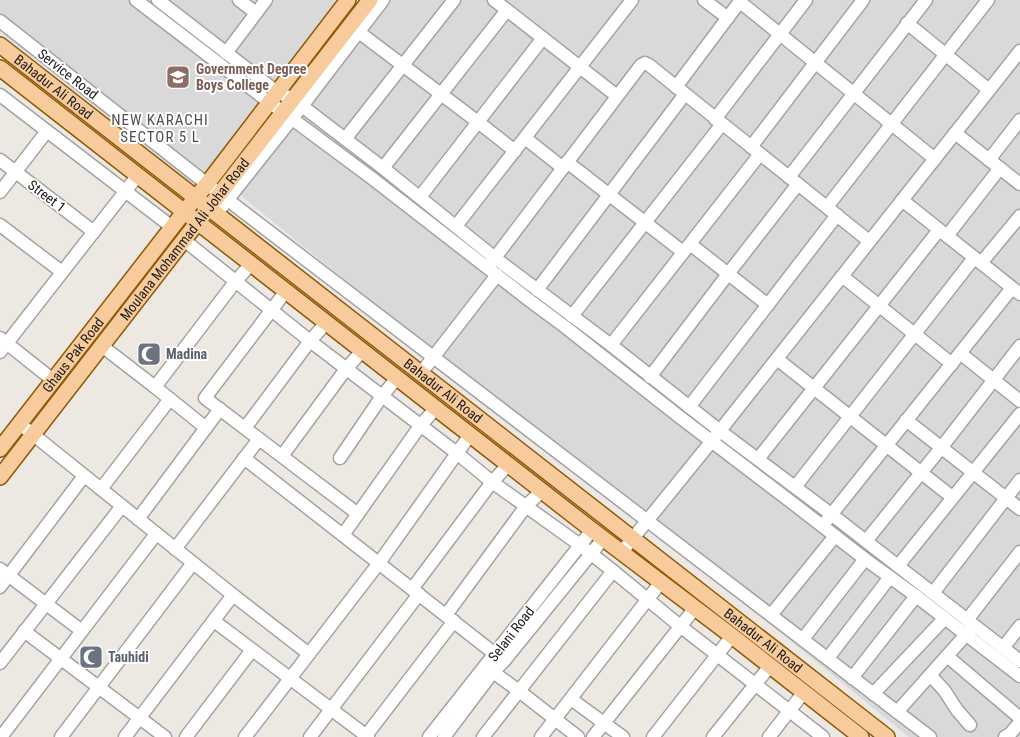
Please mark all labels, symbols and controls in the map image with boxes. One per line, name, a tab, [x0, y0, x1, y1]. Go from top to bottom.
street label: Service Road	[35, 46, 101, 102]
street label: Bahadur Ali Road	[11, 51, 96, 122]
place label: Government Degree Boys College	[196, 61, 307, 93]
school or university icon: Government Degree Boys College	[165, 64, 191, 90]
district label: NEW KARACHI SECTOR 5 L	[111, 111, 209, 146]
street label: Moulana Mohammad Ali Johar Road	[117, 155, 252, 323]
street label: Street 1	[25, 177, 69, 215]
street label: Ghaus Pak Road	[39, 314, 107, 396]
mosque icon: Madina	[136, 341, 162, 367]
place label: Madina	[166, 346, 208, 362]
street label: Bahadur Ali Road	[401, 355, 485, 426]
street label: Selani Road	[485, 603, 537, 665]
street label: Bahadur Ali Road	[721, 605, 806, 676]
mosque icon: Tauhidi	[78, 644, 104, 670]
place label: Tauhidi	[108, 649, 149, 665]

